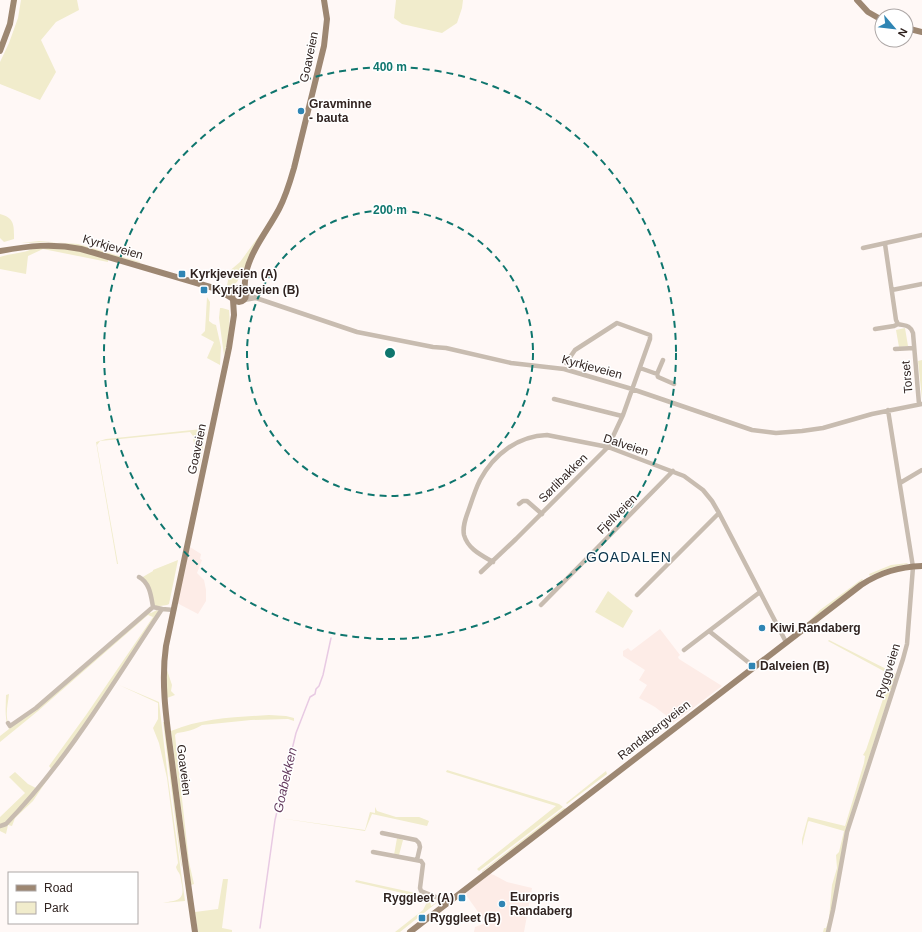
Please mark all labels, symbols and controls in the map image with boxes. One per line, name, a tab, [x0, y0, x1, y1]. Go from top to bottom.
north arrow	[874, 8, 914, 48]
text: N	[896, 26, 910, 39]
street label: Goaveien	[297, 30, 321, 84]
text: 400 m	[373, 60, 407, 74]
place label: Gravminne - bauta	[309, 97, 372, 125]
marker: Gravminne - bauta	[296, 106, 306, 116]
text: 200 m	[373, 203, 407, 217]
street label: Kyrkjeveien	[81, 232, 145, 262]
place label: Kyrkjeveien (A)	[190, 267, 277, 281]
marker: Kyrkjeveien (A)	[177, 269, 187, 279]
place label: Kyrkjeveien (B)	[212, 283, 299, 297]
marker: Kyrkjeveien (B)	[199, 285, 209, 295]
centre of rings	[383, 346, 397, 360]
street label: Kyrkjeveien	[560, 352, 624, 382]
street label: Torset	[899, 359, 915, 394]
street label: Goaveien	[185, 422, 209, 476]
street label: Dalveien	[602, 431, 650, 459]
street label: Sørlibakken	[536, 451, 590, 505]
street label: Fjellveien	[594, 491, 640, 537]
district label: GOADALEN	[586, 549, 672, 565]
place label: Kiwi Randaberg	[770, 621, 861, 635]
marker: Kiwi Randaberg	[757, 623, 767, 633]
street label: Ryggveien	[873, 642, 903, 700]
place label: Dalveien (B)	[760, 659, 829, 673]
marker: Dalveien (B)	[747, 661, 757, 671]
street label: Randabergveien	[615, 697, 693, 763]
street label: Goaveien	[174, 744, 194, 796]
water label: Goabekken	[270, 746, 300, 814]
legend	[8, 872, 138, 924]
text: Road	[44, 881, 73, 895]
place label: Europris Randaberg	[510, 890, 573, 918]
place label: Ryggleet (A)	[383, 891, 454, 905]
marker: Ryggleet (A)	[457, 893, 467, 903]
marker: Europris Randaberg	[497, 899, 507, 909]
text: Park	[44, 901, 70, 915]
place label: Ryggleet (B)	[430, 911, 501, 925]
marker: Ryggleet (B)	[417, 913, 427, 923]

